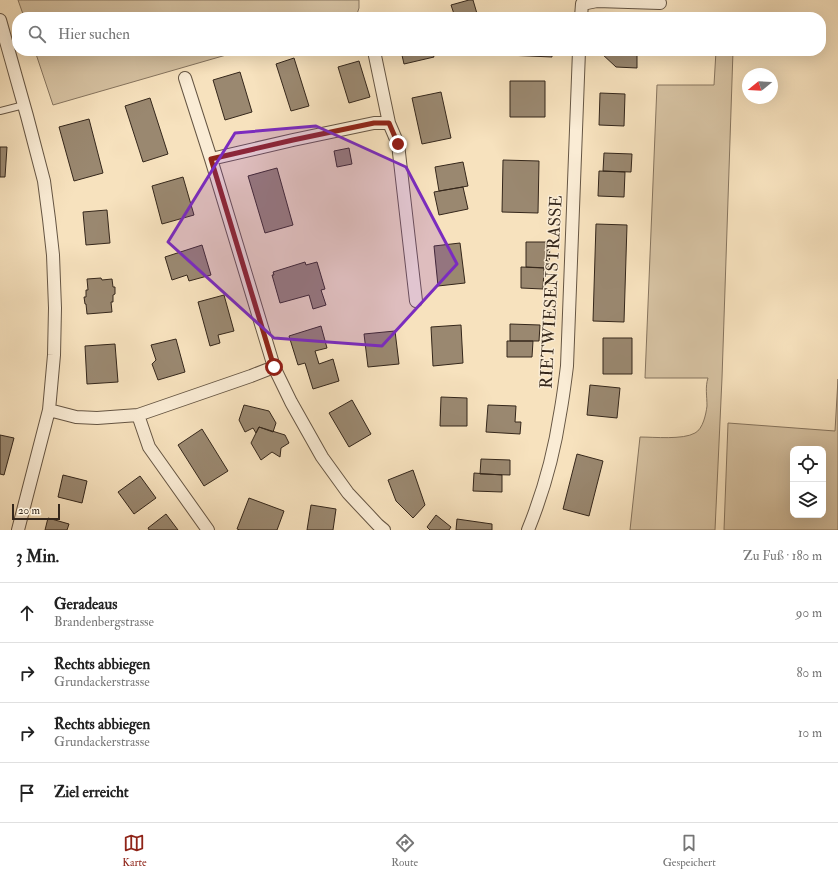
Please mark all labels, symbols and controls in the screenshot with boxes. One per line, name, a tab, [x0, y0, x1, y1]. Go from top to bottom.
search box	[12, 12, 826, 56]
icon: search	[26, 23, 48, 45]
text: Hier suchen	[58, 25, 130, 44]
north arrow	[742, 68, 778, 104]
route end	[389, 135, 407, 153]
street label: RIETWIESENSTRASSE	[535, 195, 567, 389]
route start	[265, 358, 283, 376]
map controls	[790, 446, 826, 518]
button: locate	[790, 446, 826, 482]
button: layers	[790, 482, 826, 518]
scale bar	[12, 502, 60, 521]
text: 20 m	[18, 504, 40, 517]
text: 3 Min.	[16, 546, 59, 567]
text: Zu Fuß · 180 m	[743, 548, 822, 564]
text: Geradeaus	[54, 595, 117, 614]
icon: ahead	[16, 602, 38, 624]
text: 90 m	[796, 605, 822, 621]
text: Brandenbergstrasse	[54, 614, 154, 630]
text: Rechts abbiegen	[54, 655, 150, 674]
icon: right	[16, 662, 38, 684]
text: 80 m	[796, 665, 822, 681]
text: Grundackerstrasse	[54, 674, 150, 690]
text: Rechts abbiegen	[54, 715, 150, 734]
icon: right	[16, 722, 38, 744]
text: 10 m	[798, 725, 822, 741]
text: Grundackerstrasse	[54, 734, 150, 750]
icon: arrive	[16, 782, 38, 804]
text: Ziel erreicht	[54, 783, 129, 802]
tab: Karte	[122, 832, 147, 869]
tab: Route	[391, 832, 418, 869]
tab: Gespeichert	[663, 832, 716, 869]

